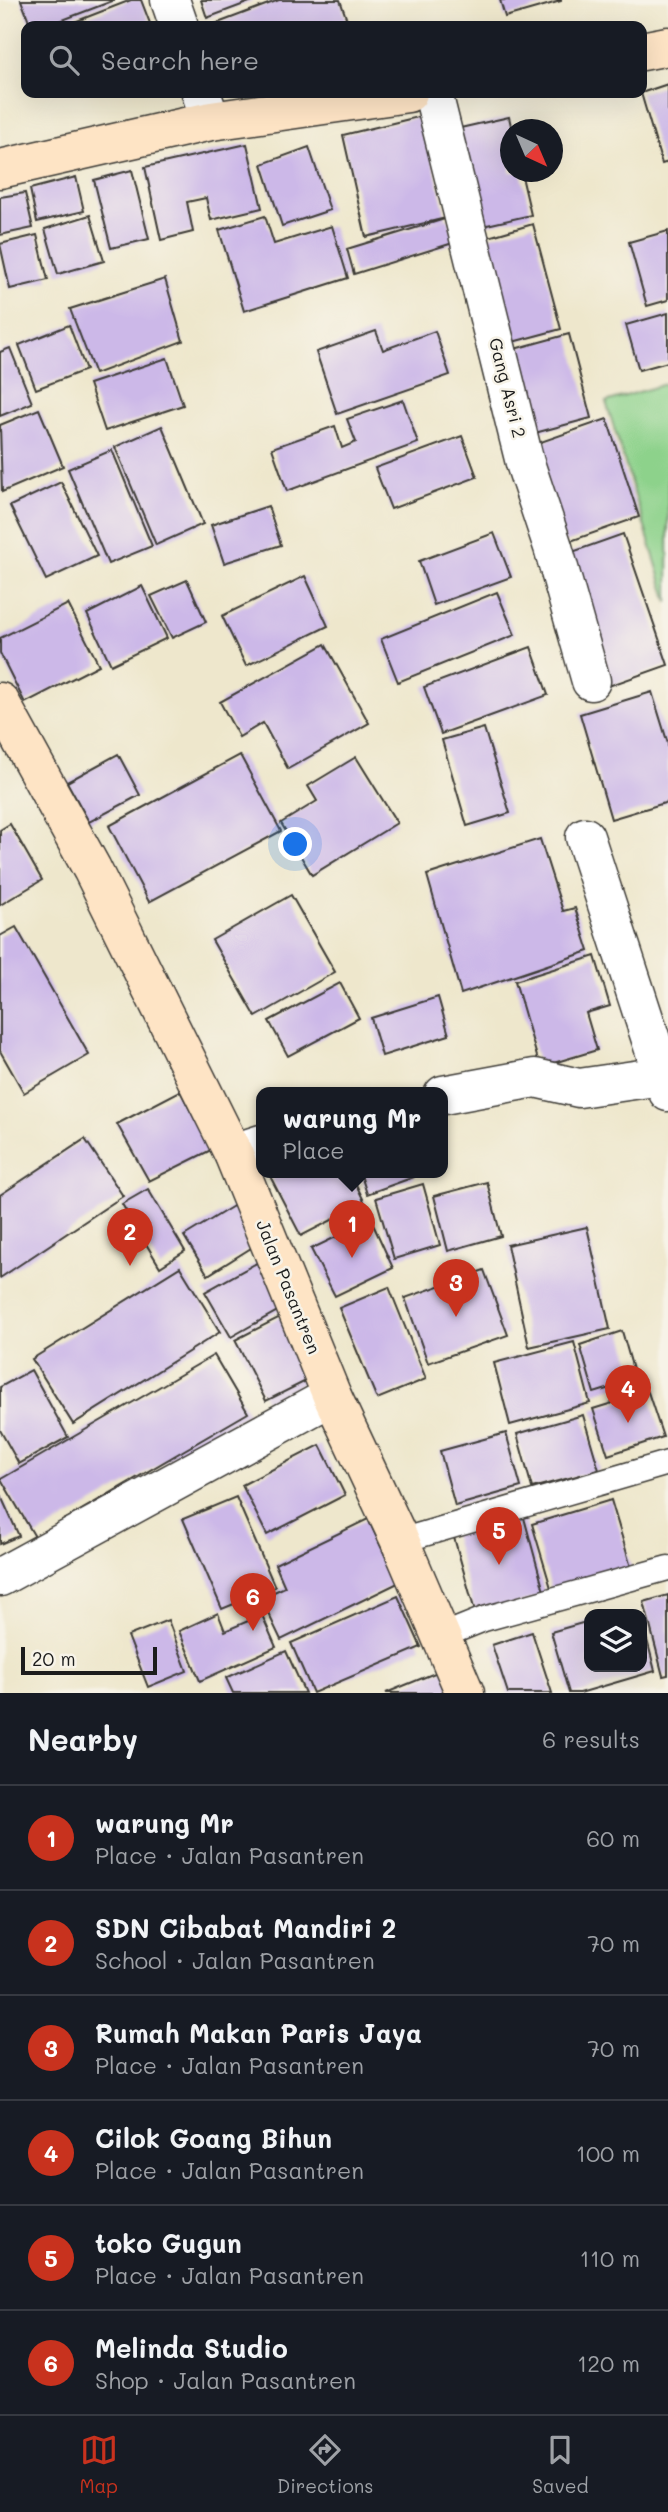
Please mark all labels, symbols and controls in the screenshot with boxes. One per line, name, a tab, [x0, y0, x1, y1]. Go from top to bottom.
search box	[21, 21, 647, 98]
icon: search	[45, 41, 83, 79]
text: Search here	[101, 43, 259, 77]
north arrow	[500, 119, 563, 182]
street label: Gang Asri 2	[484, 335, 532, 440]
your location	[278, 827, 312, 861]
popup	[256, 1087, 448, 1178]
text: warung Mr	[283, 1101, 421, 1135]
text: Place	[283, 1135, 345, 1165]
pin: 1	[329, 1200, 375, 1258]
pin: 2	[107, 1208, 153, 1266]
street label: Jalan Pasantren	[251, 1216, 327, 1357]
pin: 3	[433, 1259, 479, 1317]
pin: 4	[605, 1365, 651, 1423]
pin: 5	[476, 1507, 522, 1565]
pin: 6	[230, 1573, 276, 1631]
map controls	[584, 1609, 647, 1672]
button: layers	[584, 1609, 647, 1672]
scale bar	[21, 1644, 158, 1676]
text: 20 m	[32, 1646, 76, 1671]
text: Nearby	[28, 1719, 138, 1759]
text: 6 results	[542, 1724, 640, 1754]
text: warung Mr	[95, 1806, 234, 1840]
text: 1	[46, 1823, 56, 1853]
text: 60 m	[586, 1823, 640, 1853]
text: Place · Jalan Pasantren	[95, 1840, 364, 1870]
text: SDN Cibabat Mandiri 2	[95, 1911, 396, 1945]
text: 2	[45, 1928, 57, 1958]
text: 70 m	[587, 1928, 640, 1958]
text: School · Jalan Pasantren	[95, 1945, 375, 1975]
text: Rumah Makan Paris Jaya	[95, 2016, 422, 2050]
text: 3	[44, 2033, 58, 2063]
text: 70 m	[587, 2033, 640, 2063]
text: Place · Jalan Pasantren	[95, 2050, 364, 2080]
text: Cilok Goang Bihun	[95, 2121, 332, 2155]
text: 4	[44, 2138, 58, 2168]
text: 100 m	[576, 2138, 640, 2168]
text: Place · Jalan Pasantren	[95, 2155, 364, 2185]
text: toko Gugun	[95, 2226, 242, 2260]
text: 5	[44, 2243, 58, 2273]
text: 110 m	[580, 2243, 640, 2273]
text: Place · Jalan Pasantren	[95, 2260, 364, 2290]
text: Melinda Studio	[95, 2331, 288, 2365]
text: 6	[44, 2348, 58, 2378]
text: 120 m	[577, 2348, 640, 2378]
text: Shop · Jalan Pasantren	[95, 2365, 356, 2395]
tab: Map	[79, 2431, 118, 2498]
tab: Directions	[277, 2431, 373, 2498]
tab: Saved	[532, 2431, 589, 2498]

